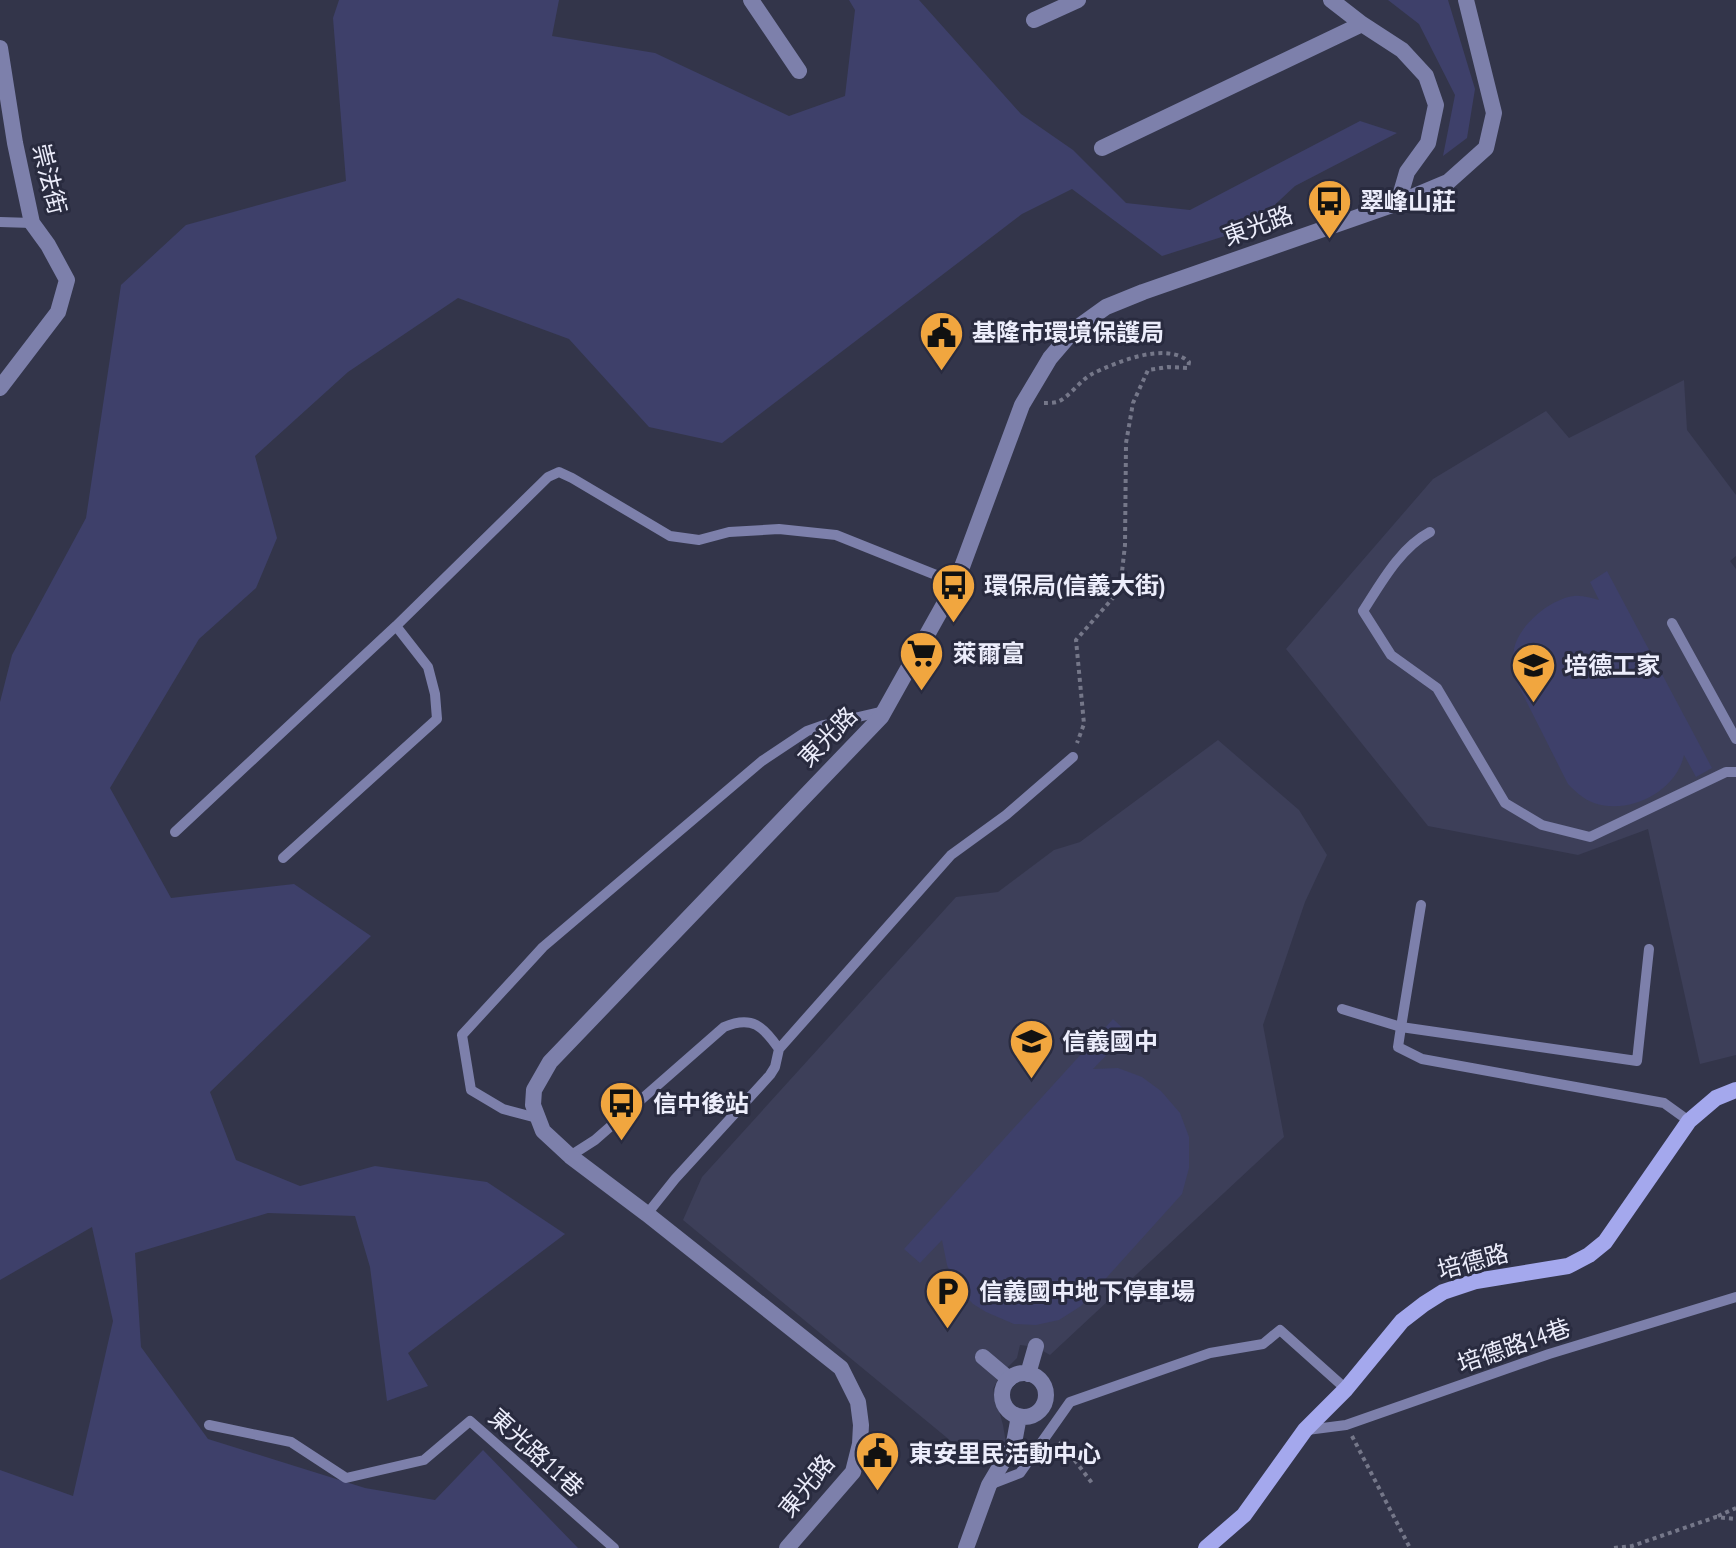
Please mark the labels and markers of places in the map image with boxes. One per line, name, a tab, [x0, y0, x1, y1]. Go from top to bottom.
bus stop icon: 翠峰山莊	[1305, 178, 1353, 241]
place label: 翠峰山莊	[1360, 186, 1456, 217]
public building icon: 基隆市環境保護局	[917, 309, 965, 372]
place label: 基隆市環境保護局	[972, 317, 1164, 348]
bus stop icon: 環保局(信義大街)	[929, 562, 977, 625]
place label: 環保局(信義大街)	[984, 570, 1165, 601]
supermarket icon: 萊爾富	[898, 630, 946, 693]
place label: 萊爾富	[953, 638, 1025, 669]
school or university icon: 培德工家	[1509, 642, 1557, 705]
place label: 培德工家	[1564, 650, 1660, 681]
school or university icon: 信義國中	[1007, 1018, 1055, 1081]
place label: 信義國中	[1062, 1026, 1158, 1057]
bus stop icon: 信中後站	[598, 1080, 646, 1143]
place label: 信中後站	[653, 1088, 749, 1119]
parking icon: 信義國中地下停車場	[924, 1268, 972, 1331]
place label: 信義國中地下停車場	[979, 1276, 1195, 1307]
public building icon: 東安里民活動中心	[854, 1430, 902, 1493]
place label: 東安里民活動中心	[909, 1438, 1101, 1469]

